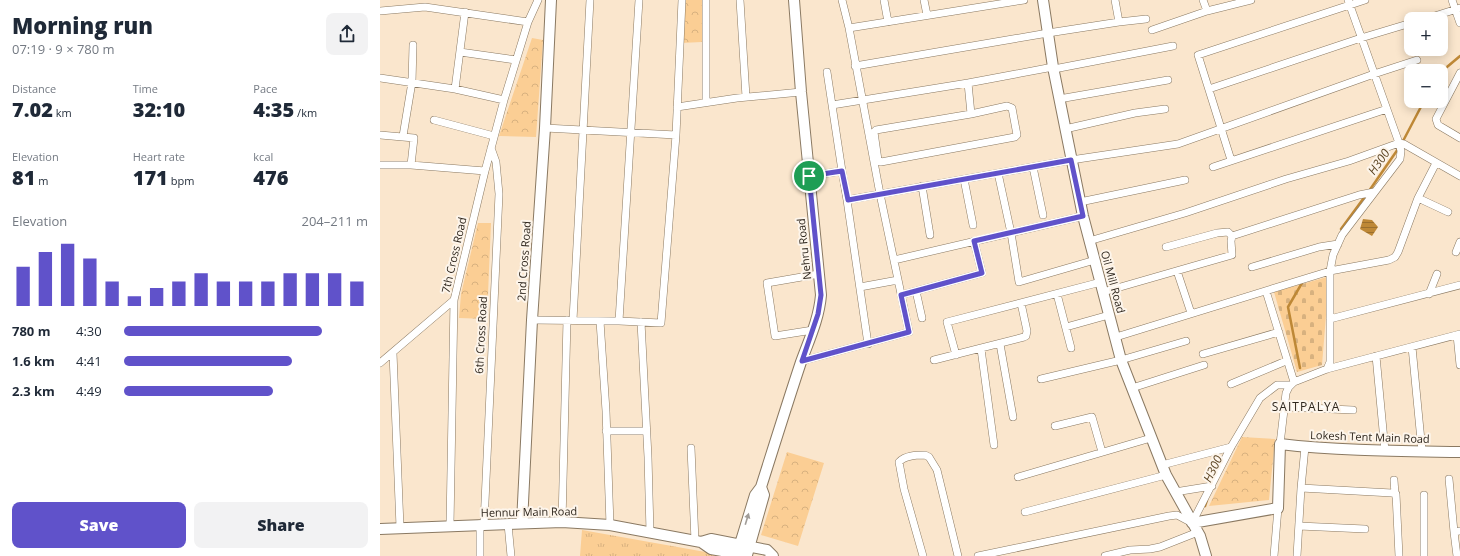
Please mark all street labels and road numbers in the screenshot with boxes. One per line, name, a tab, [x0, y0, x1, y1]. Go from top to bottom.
street label: 7th Cross Road	[437, 215, 470, 294]
street label: Nehru Road	[793, 218, 814, 280]
street label: 2nd Cross Road	[513, 220, 534, 302]
street label: Oil Mill Road	[1098, 249, 1129, 315]
street label: 6th Cross Road	[471, 296, 490, 374]
street label: Lokesh Tent Main Road	[1310, 427, 1430, 446]
street label: Hennur Main Road	[481, 503, 577, 520]

